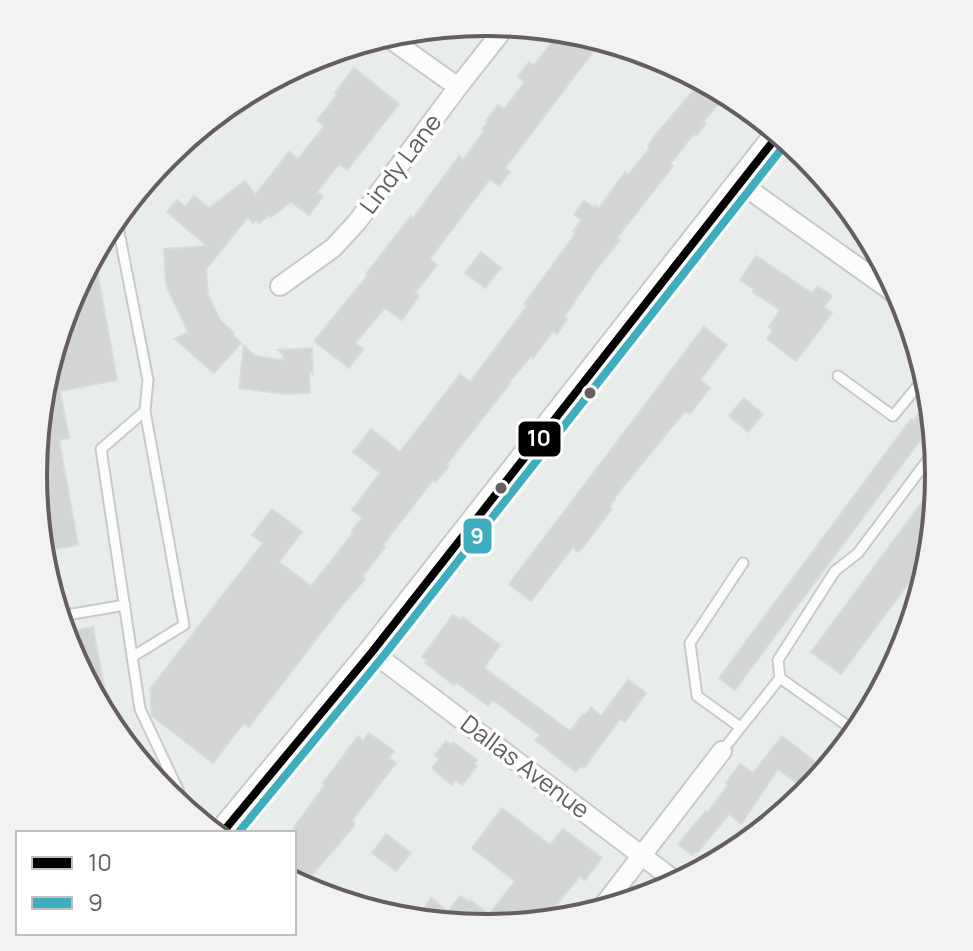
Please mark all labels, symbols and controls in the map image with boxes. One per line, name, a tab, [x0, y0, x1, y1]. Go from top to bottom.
street label: Lindy Lane	[351, 106, 448, 220]
unlabelled marker	[582, 385, 598, 401]
line badge: 10	[517, 420, 562, 458]
text: 10	[527, 423, 551, 453]
unlabelled marker	[493, 480, 509, 496]
line badge: 9	[462, 517, 493, 555]
text: 9	[470, 521, 484, 551]
street label: Dallas Avenue	[455, 706, 597, 825]
legend	[16, 831, 296, 935]
text: 10	[88, 845, 112, 878]
text: 9	[88, 885, 103, 918]

